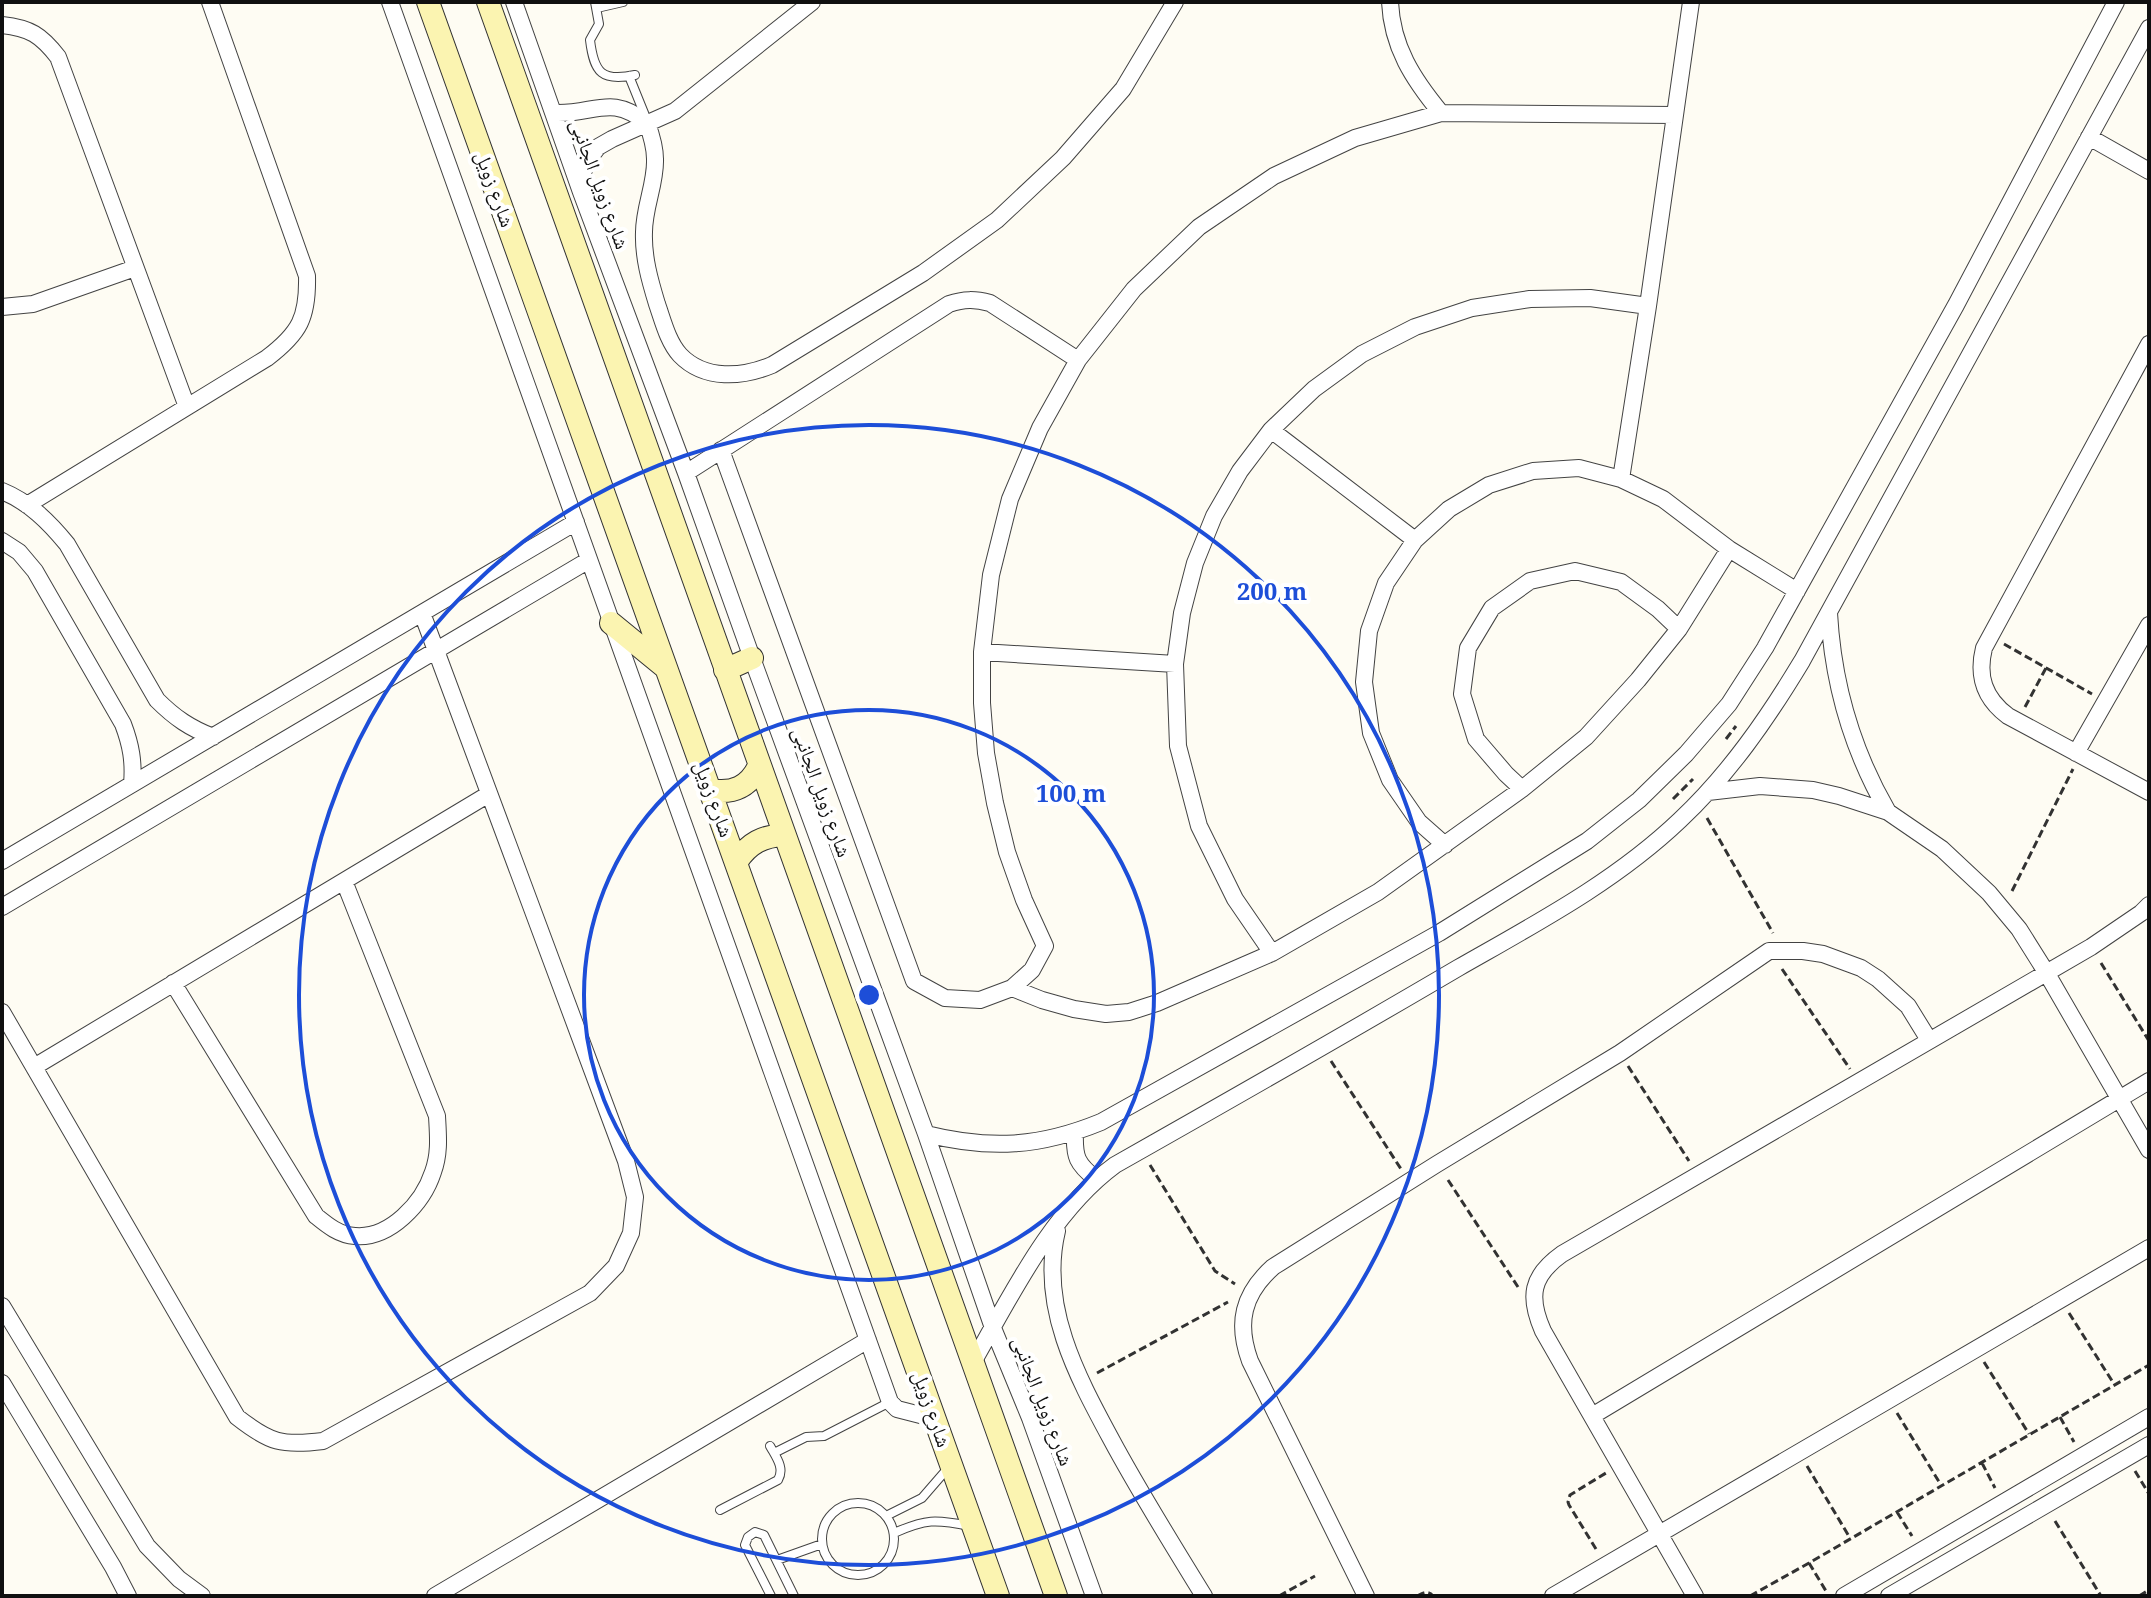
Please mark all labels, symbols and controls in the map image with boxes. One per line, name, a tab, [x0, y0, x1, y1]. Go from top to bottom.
street label: شارع زويل الجانبى	[564, 115, 637, 253]
street label: شارع زويل	[469, 147, 522, 231]
text: 200 m	[1237, 574, 1308, 607]
street label: شارع زويل الجانبى	[786, 723, 859, 861]
street label: شارع زويل	[688, 757, 741, 841]
text: 100 m	[1036, 776, 1107, 809]
centre of rings	[855, 981, 883, 1009]
street label: شارع زويل الجانبى	[1006, 1332, 1081, 1469]
street label: شارع زويل	[907, 1367, 958, 1451]

